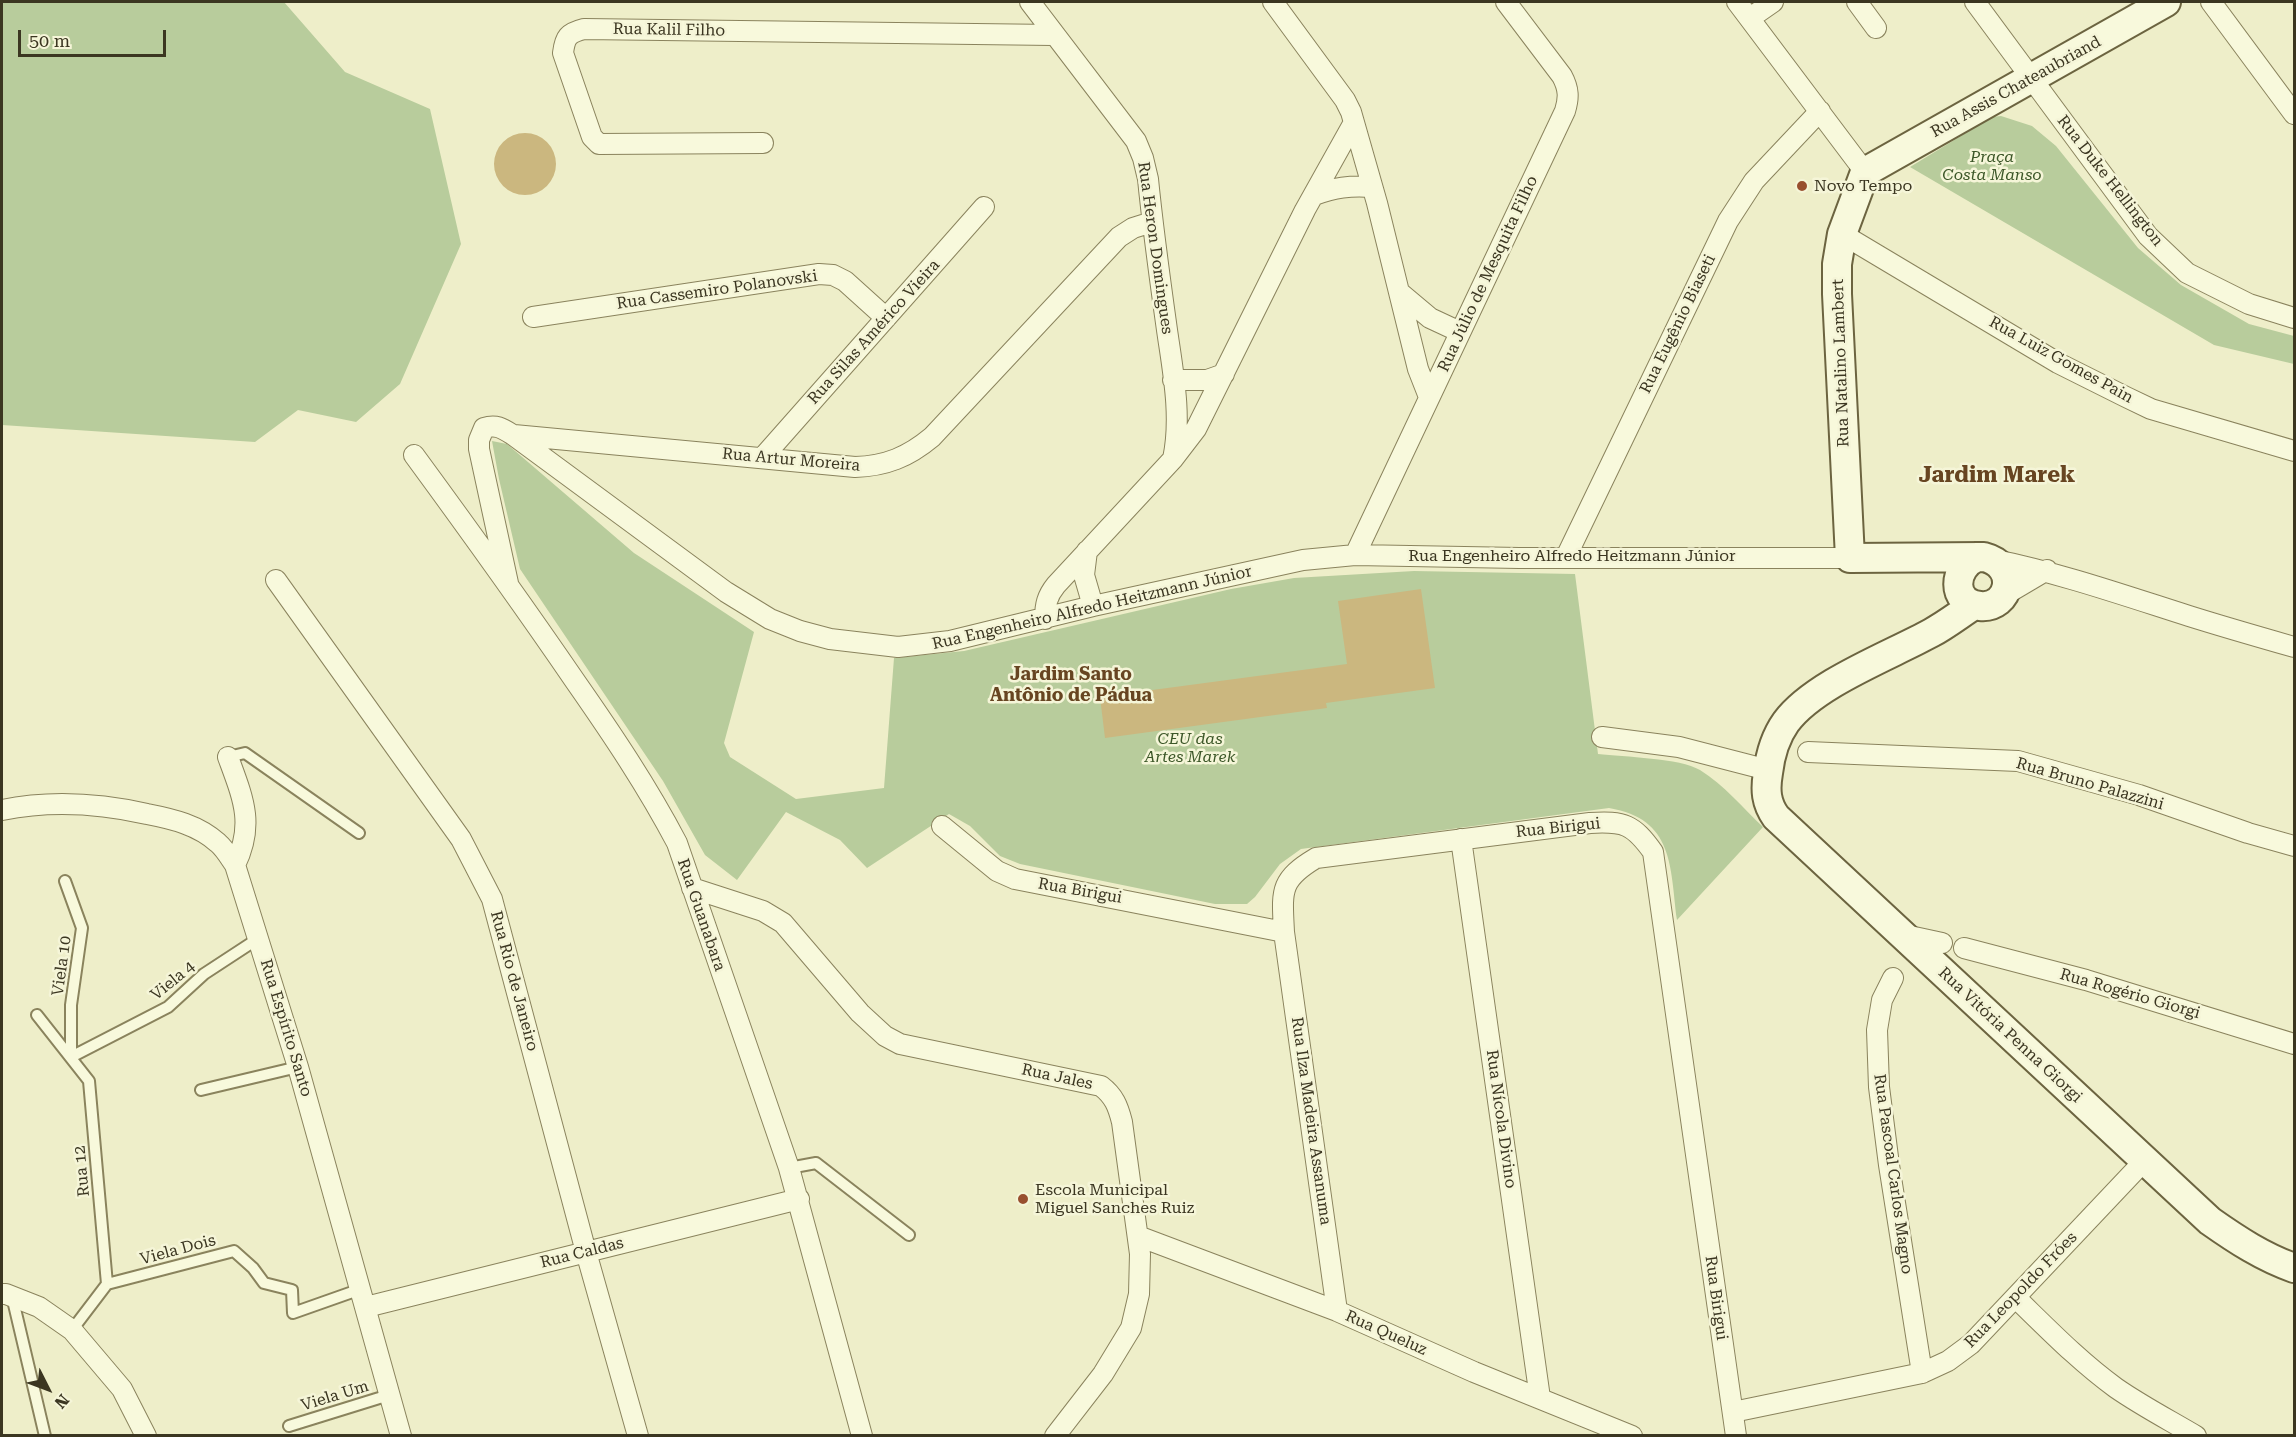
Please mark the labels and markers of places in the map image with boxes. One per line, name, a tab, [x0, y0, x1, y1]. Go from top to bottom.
place label: Novo Tempo	[1814, 176, 1912, 196]
marker: Novo Tempo	[1795, 179, 1809, 193]
place label: Escola Municipal Miguel Sanches Ruiz	[1035, 1180, 1194, 1218]
marker: Escola Municipal Miguel Sanches Ruiz	[1016, 1192, 1030, 1206]

